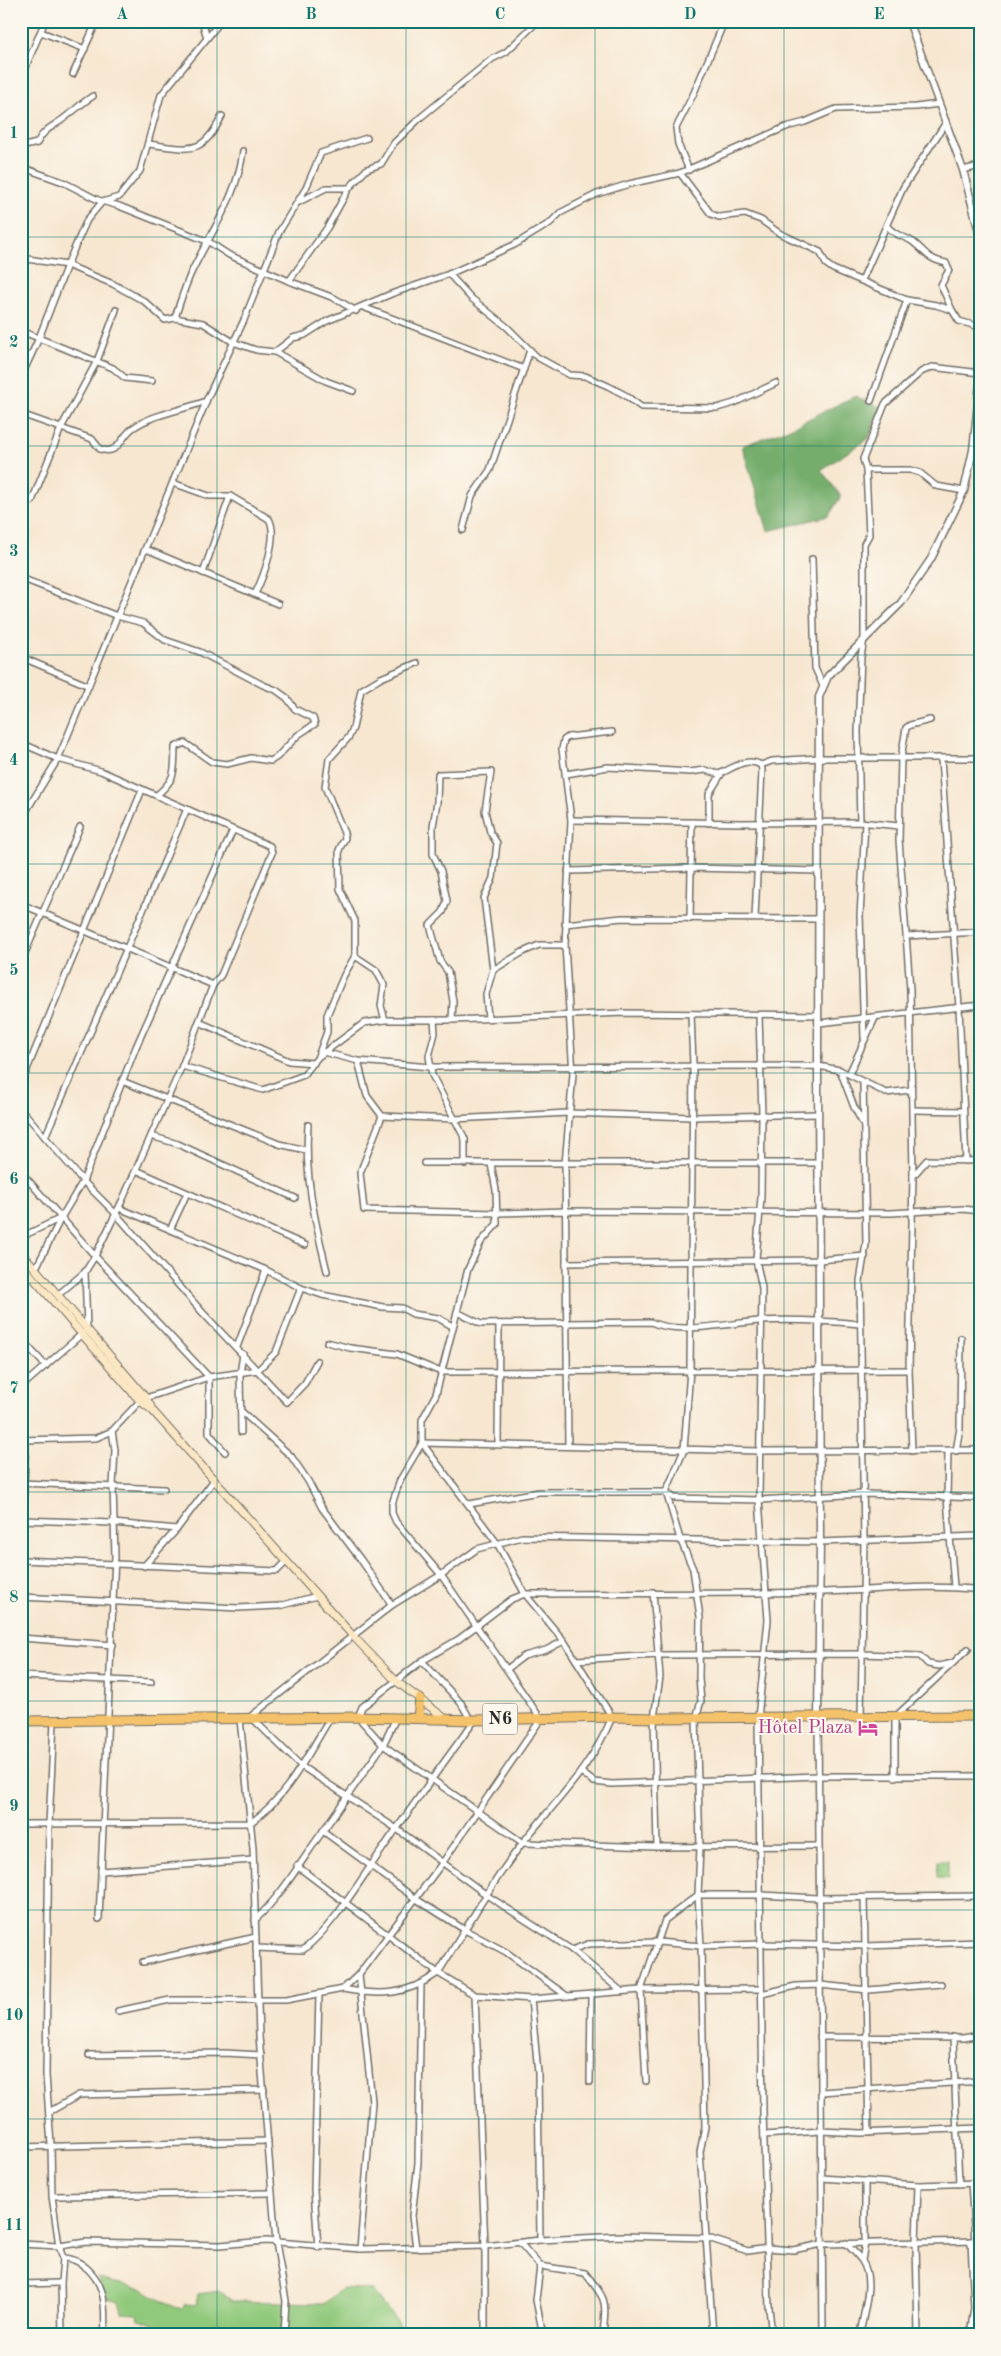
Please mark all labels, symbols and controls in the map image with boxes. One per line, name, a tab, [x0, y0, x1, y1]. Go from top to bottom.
text: A	[116, 7, 128, 23]
text: B	[305, 7, 317, 23]
text: C	[495, 7, 505, 23]
text: D	[684, 7, 696, 23]
text: E	[873, 7, 885, 23]
text: 1	[9, 126, 19, 142]
text: 2	[9, 335, 19, 351]
text: 3	[9, 544, 19, 560]
text: 4	[9, 753, 19, 769]
text: 5	[9, 963, 19, 979]
text: 6	[9, 1172, 19, 1188]
text: 7	[9, 1381, 19, 1397]
text: 8	[9, 1590, 19, 1606]
road number: N6	[482, 1704, 518, 1735]
hotel icon: Hôtel Plaza	[857, 1717, 879, 1739]
place label: Hôtel Plaza	[758, 1719, 854, 1738]
text: 9	[9, 1799, 19, 1815]
text: 10	[5, 2008, 23, 2024]
text: 11	[5, 2218, 23, 2234]

